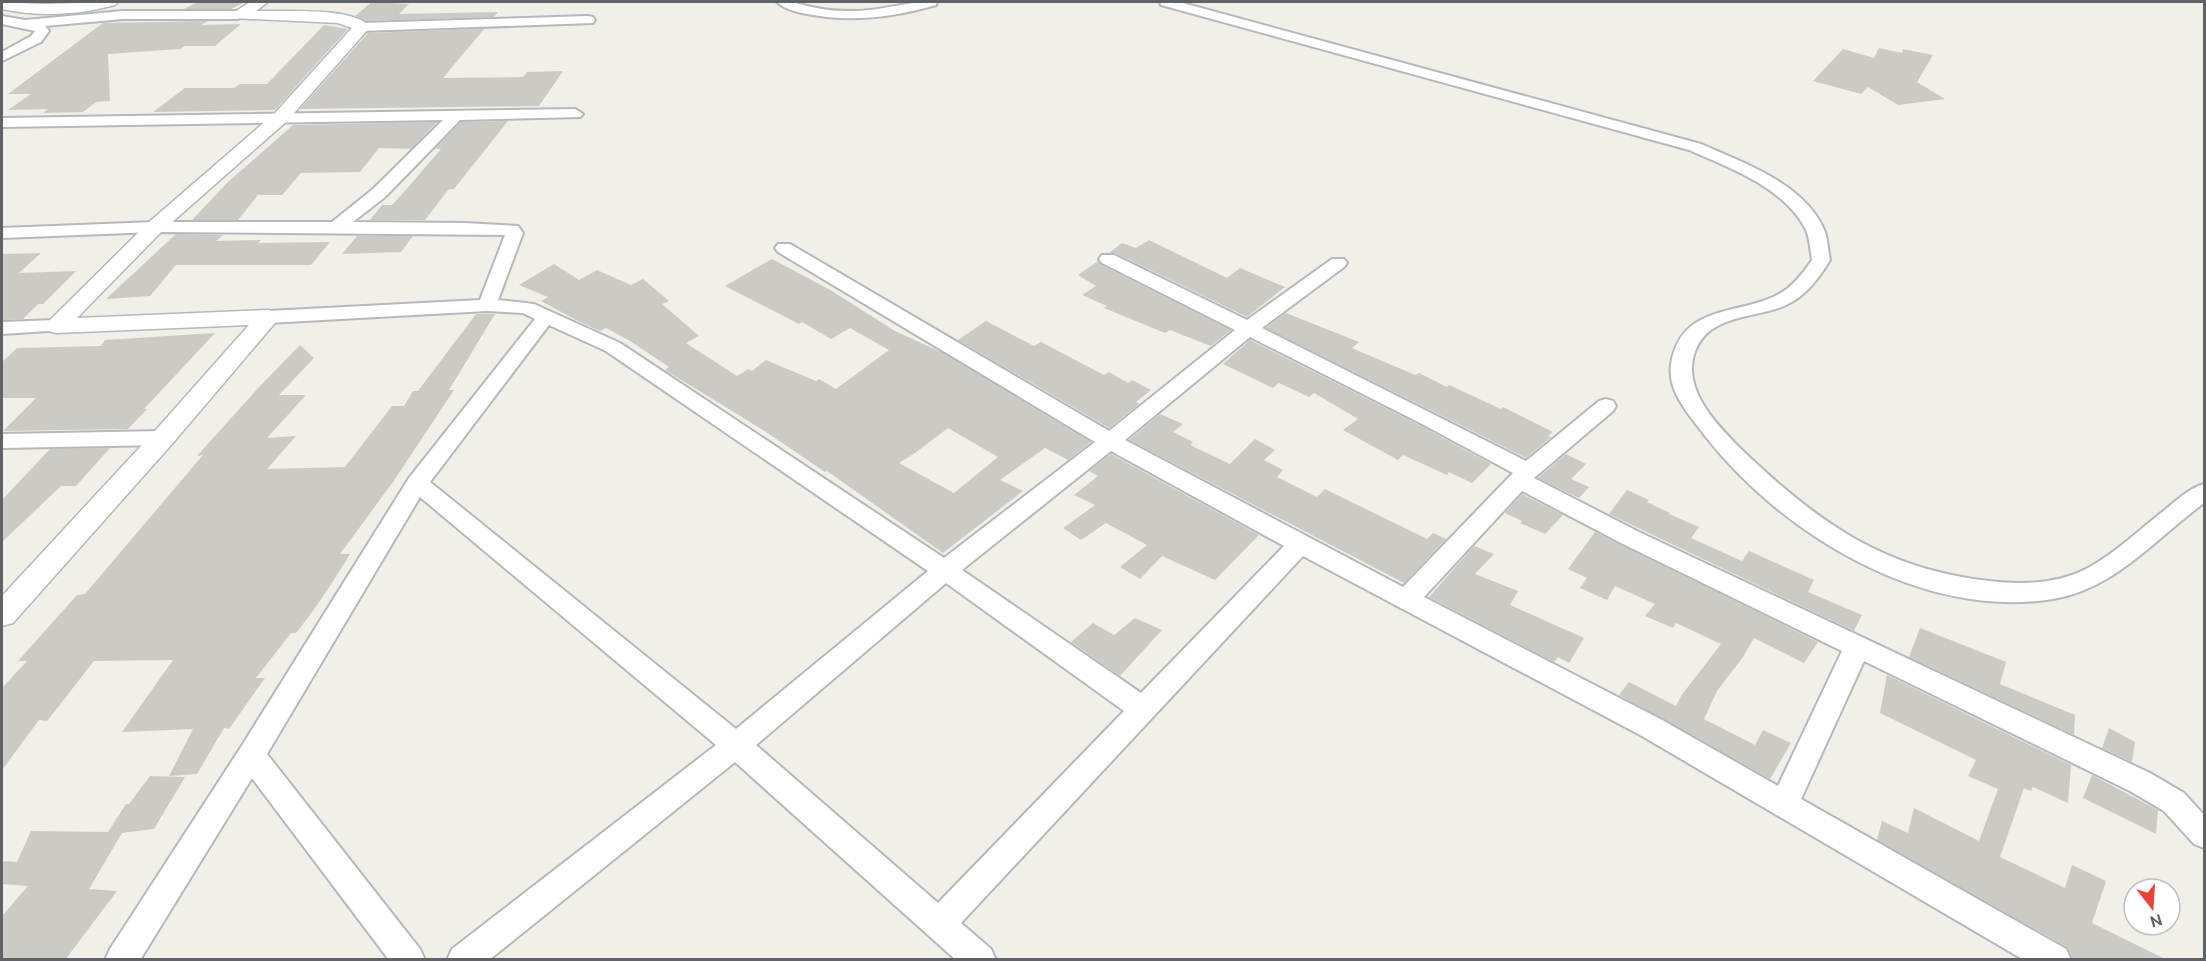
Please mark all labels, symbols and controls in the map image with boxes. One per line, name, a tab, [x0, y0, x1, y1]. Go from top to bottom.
north arrow	[2122, 877, 2182, 937]
text: N	[2148, 911, 2165, 932]

